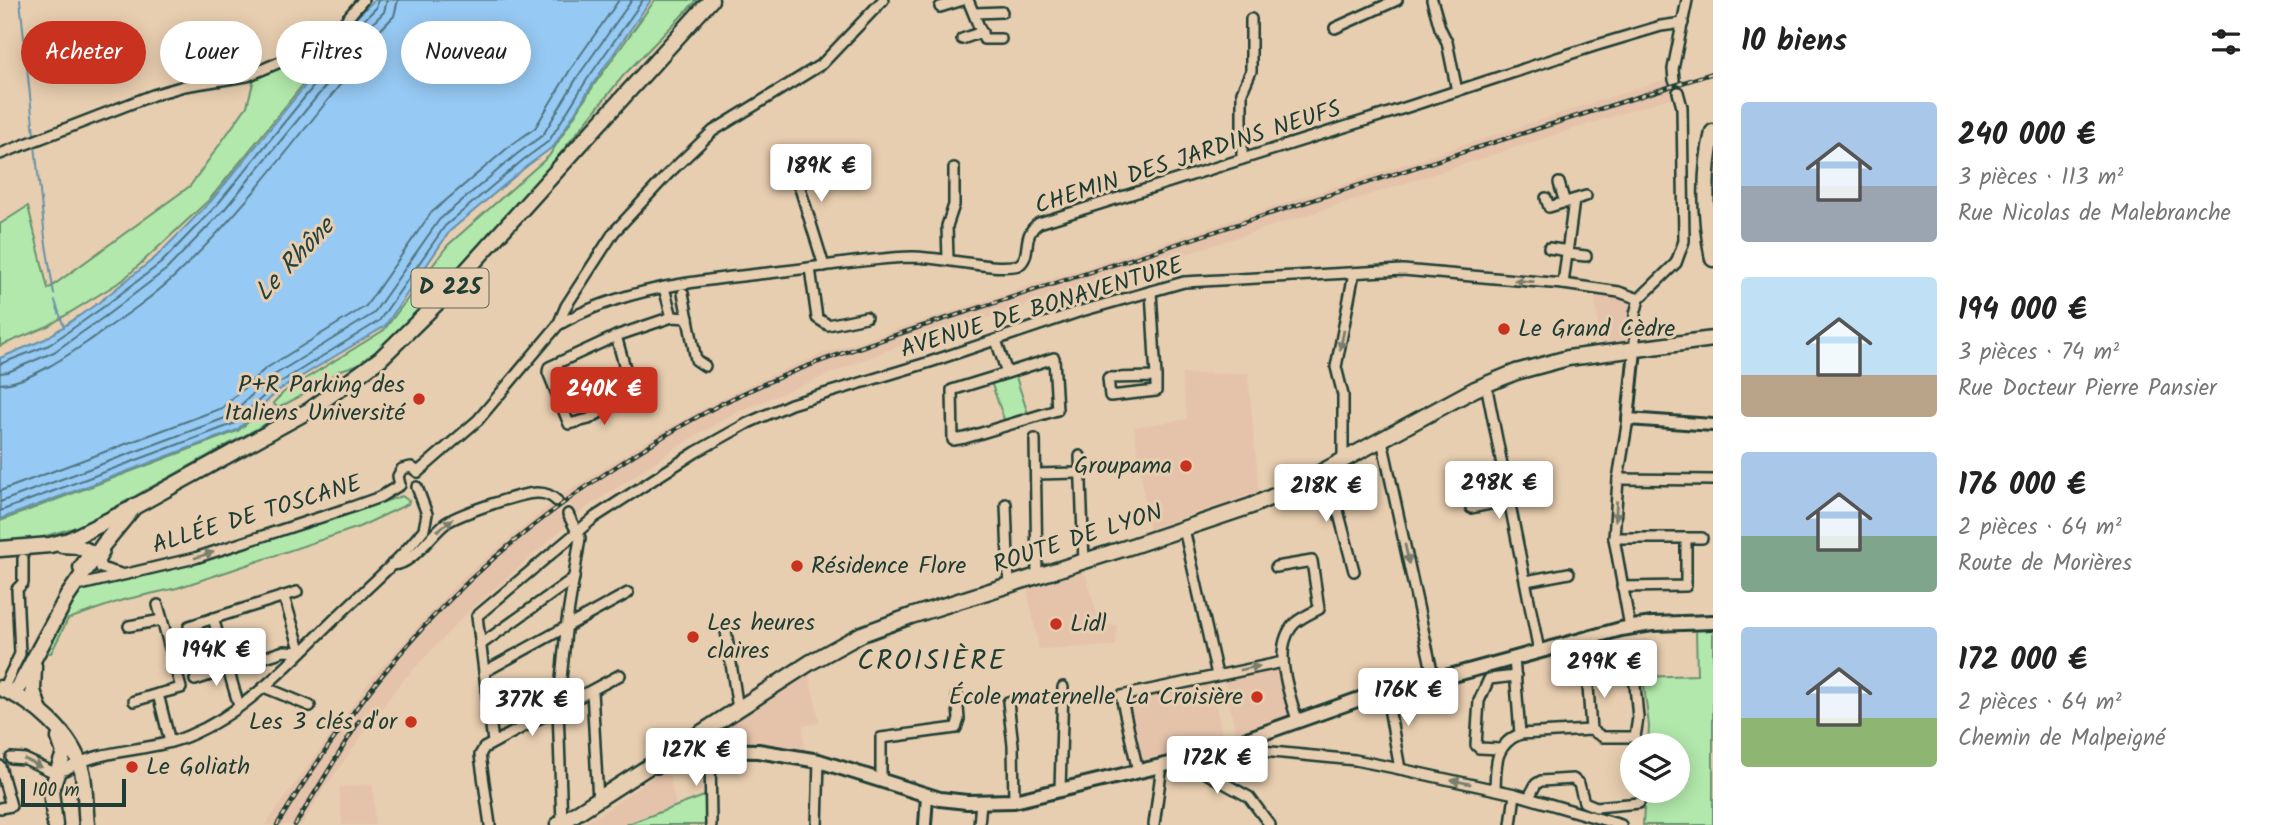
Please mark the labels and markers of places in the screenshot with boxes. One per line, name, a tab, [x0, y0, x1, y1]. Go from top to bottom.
pin: 189K €	[764, 144, 878, 204]
place label: Le Grand Cèdre	[1518, 310, 1676, 349]
marker: Le Grand Cèdre	[1496, 321, 1512, 337]
place label: P+R Parking des Italiens Université	[225, 366, 406, 433]
pin: 240K €	[547, 368, 661, 427]
marker: P+R Parking des Italiens Université	[411, 391, 427, 407]
place label: Groupama	[1074, 447, 1172, 486]
marker: Groupama	[1178, 458, 1194, 474]
pin: 298K €	[1442, 462, 1556, 521]
pin: 218K €	[1269, 464, 1383, 524]
place label: Résidence Flore	[811, 547, 966, 586]
marker: Résidence Flore	[789, 558, 805, 574]
place label: Les heures claires	[707, 604, 815, 671]
place label: Lidl	[1070, 605, 1107, 644]
marker: Lidl	[1048, 616, 1064, 632]
pin: 194K €	[159, 628, 273, 688]
marker: Les heures claires	[685, 629, 701, 645]
pin: 299K €	[1547, 640, 1661, 700]
pin: 176K €	[1351, 668, 1465, 728]
pin: 377K €	[475, 678, 589, 738]
place label: École maternelle La Croisière	[949, 678, 1243, 717]
marker: École maternelle La Croisière	[1249, 689, 1265, 705]
place label: Les 3 clés d'or	[249, 703, 399, 742]
marker: Les 3 clés d'or	[403, 714, 419, 730]
pin: 127K €	[639, 728, 753, 788]
pin: 172K €	[1160, 736, 1274, 796]
place label: Le Goliath	[146, 748, 250, 787]
marker: Le Goliath	[124, 759, 140, 775]

